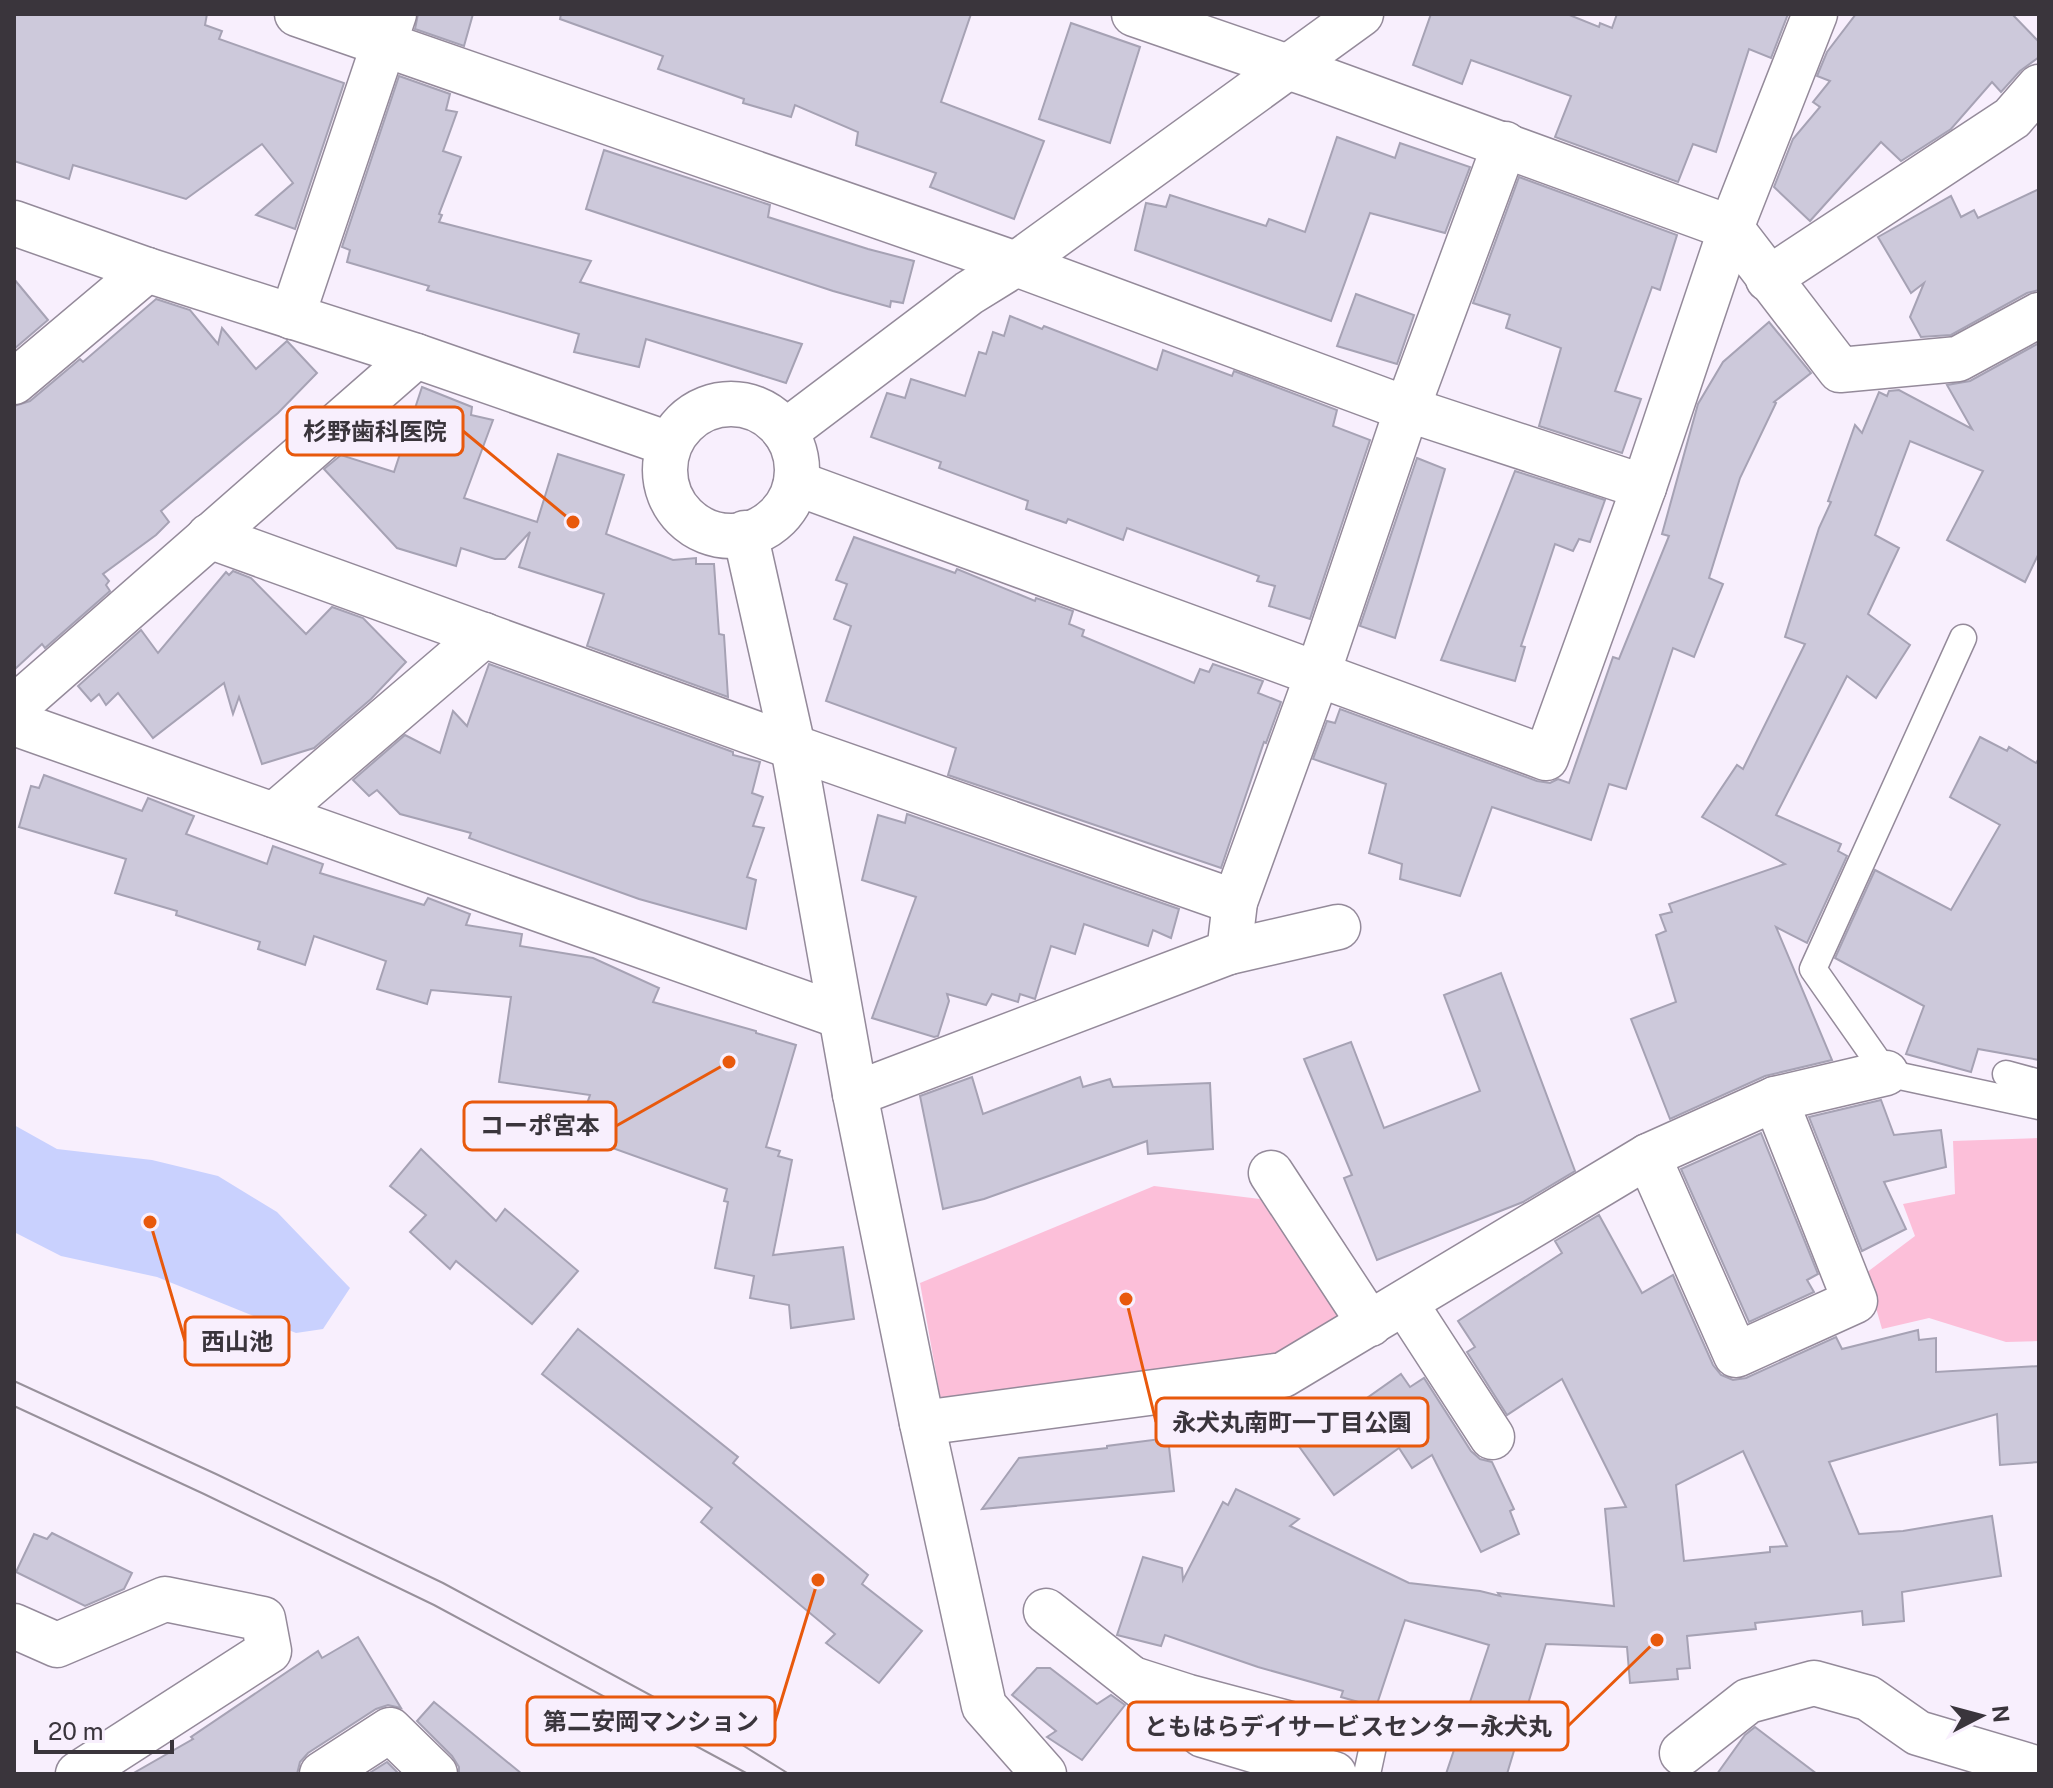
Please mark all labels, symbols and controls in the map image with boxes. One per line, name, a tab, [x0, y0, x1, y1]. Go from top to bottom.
callout: 杉野歯科医院	[287, 407, 463, 455]
text: 杉野歯科医院	[303, 417, 447, 445]
callout: コーポ宮本	[464, 1102, 616, 1150]
text: コーポ宮本	[480, 1111, 600, 1139]
callout: 西山池	[185, 1317, 289, 1365]
text: 西山池	[201, 1327, 273, 1355]
callout: 永犬丸南町一丁目公園	[1156, 1398, 1428, 1446]
text: 永犬丸南町一丁目公園	[1172, 1408, 1412, 1436]
north arrow	[1941, 1676, 2021, 1756]
callout: 第二安岡マンション	[527, 1697, 775, 1745]
callout: ともはらデイサービスセンター永犬丸	[1128, 1702, 1568, 1750]
scale bar	[36, 1704, 172, 1754]
text: N	[1987, 1704, 2015, 1724]
text: 第二安岡マンション	[543, 1707, 759, 1735]
text: ともはらデイサービスセンター永犬丸	[1144, 1712, 1552, 1740]
text: 20 m	[48, 1717, 104, 1745]

